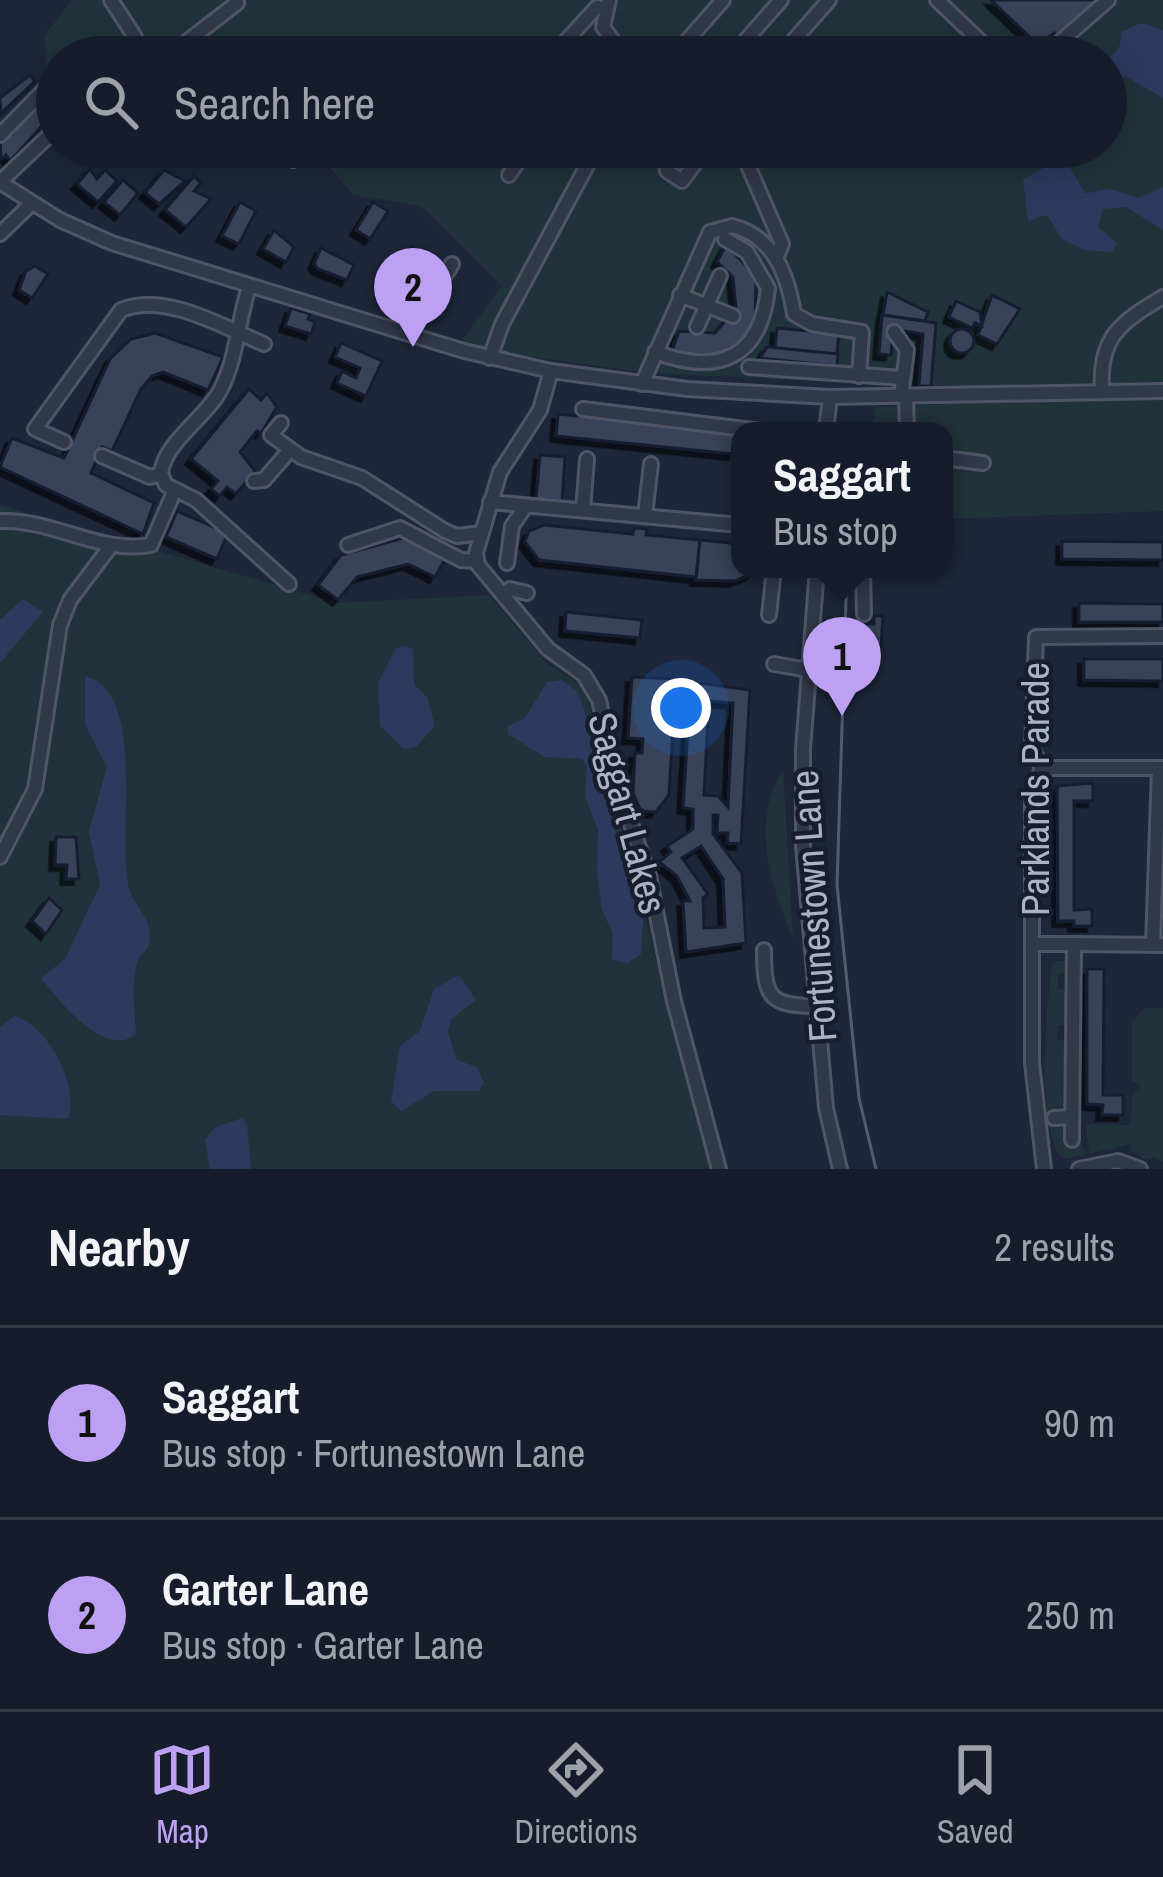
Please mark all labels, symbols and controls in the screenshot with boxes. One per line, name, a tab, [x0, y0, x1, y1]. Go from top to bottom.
search box	[36, 36, 1127, 168]
icon: search	[78, 69, 144, 135]
text: Search here	[174, 72, 375, 133]
pin: 2	[374, 248, 452, 347]
popup	[731, 422, 953, 578]
text: Saggart	[773, 444, 911, 505]
text: Bus stop	[773, 505, 898, 557]
pin: 1	[803, 617, 881, 716]
street label: Parklands Parade	[1009, 662, 1061, 916]
your location	[651, 678, 711, 738]
street label: Saggart Lakes	[576, 707, 680, 919]
street label: Fortunestown Lane	[778, 768, 848, 1044]
text: Nearby	[48, 1213, 190, 1282]
text: 2 results	[994, 1221, 1115, 1273]
text: Saggart	[162, 1366, 299, 1427]
text: 1	[78, 1397, 96, 1449]
text: 90 m	[1044, 1397, 1115, 1449]
text: Bus stop · Fortunestown Lane	[162, 1427, 585, 1479]
text: Garter Lane	[162, 1558, 369, 1619]
text: 2	[78, 1589, 96, 1641]
text: 250 m	[1026, 1589, 1115, 1641]
text: Bus stop · Garter Lane	[162, 1619, 484, 1671]
tab: Map	[149, 1737, 215, 1853]
tab: Directions	[514, 1737, 638, 1853]
tab: Saved	[937, 1737, 1013, 1853]

